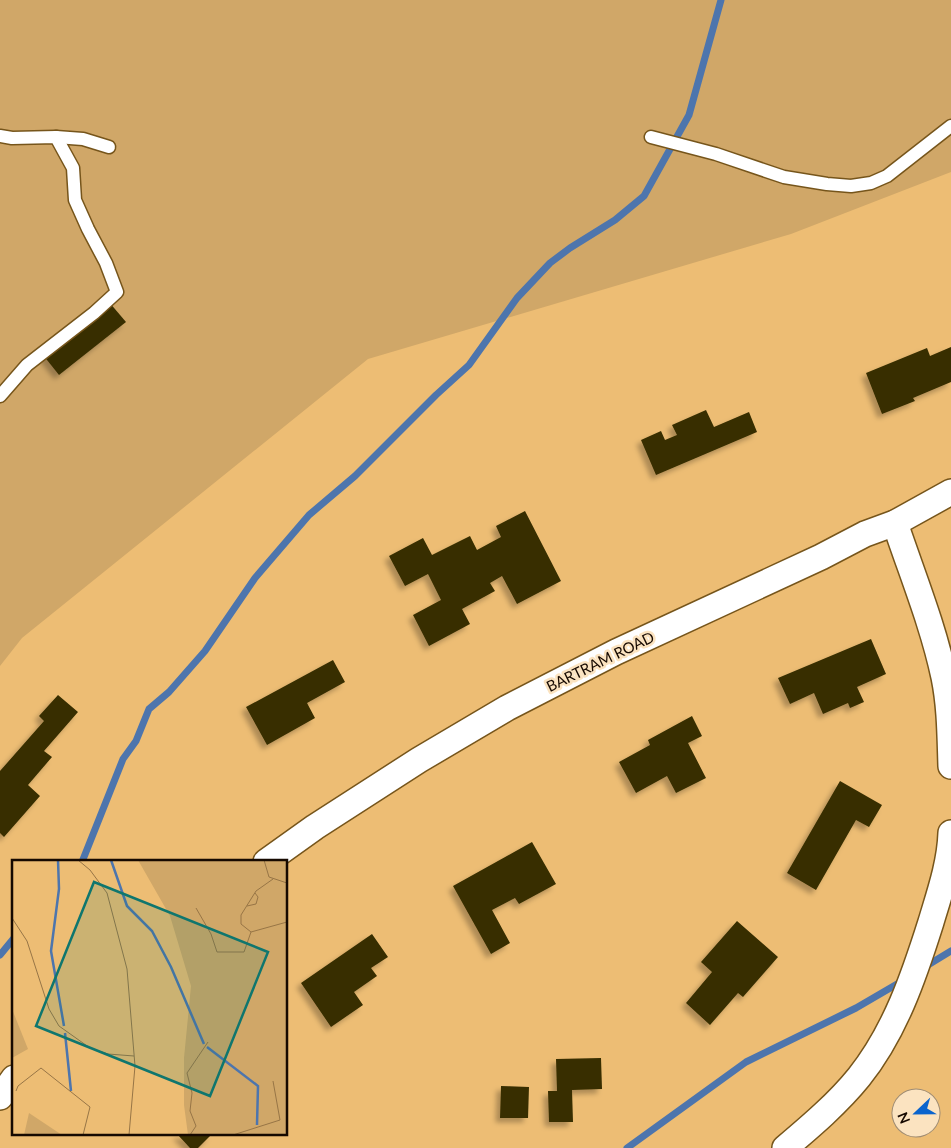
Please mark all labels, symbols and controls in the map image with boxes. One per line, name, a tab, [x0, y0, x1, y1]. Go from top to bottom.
street label: BARTRAM ROAD	[543, 627, 657, 695]
inset map	[12, 860, 288, 1136]
north arrow	[891, 1088, 941, 1138]
text: N	[894, 1110, 913, 1126]

